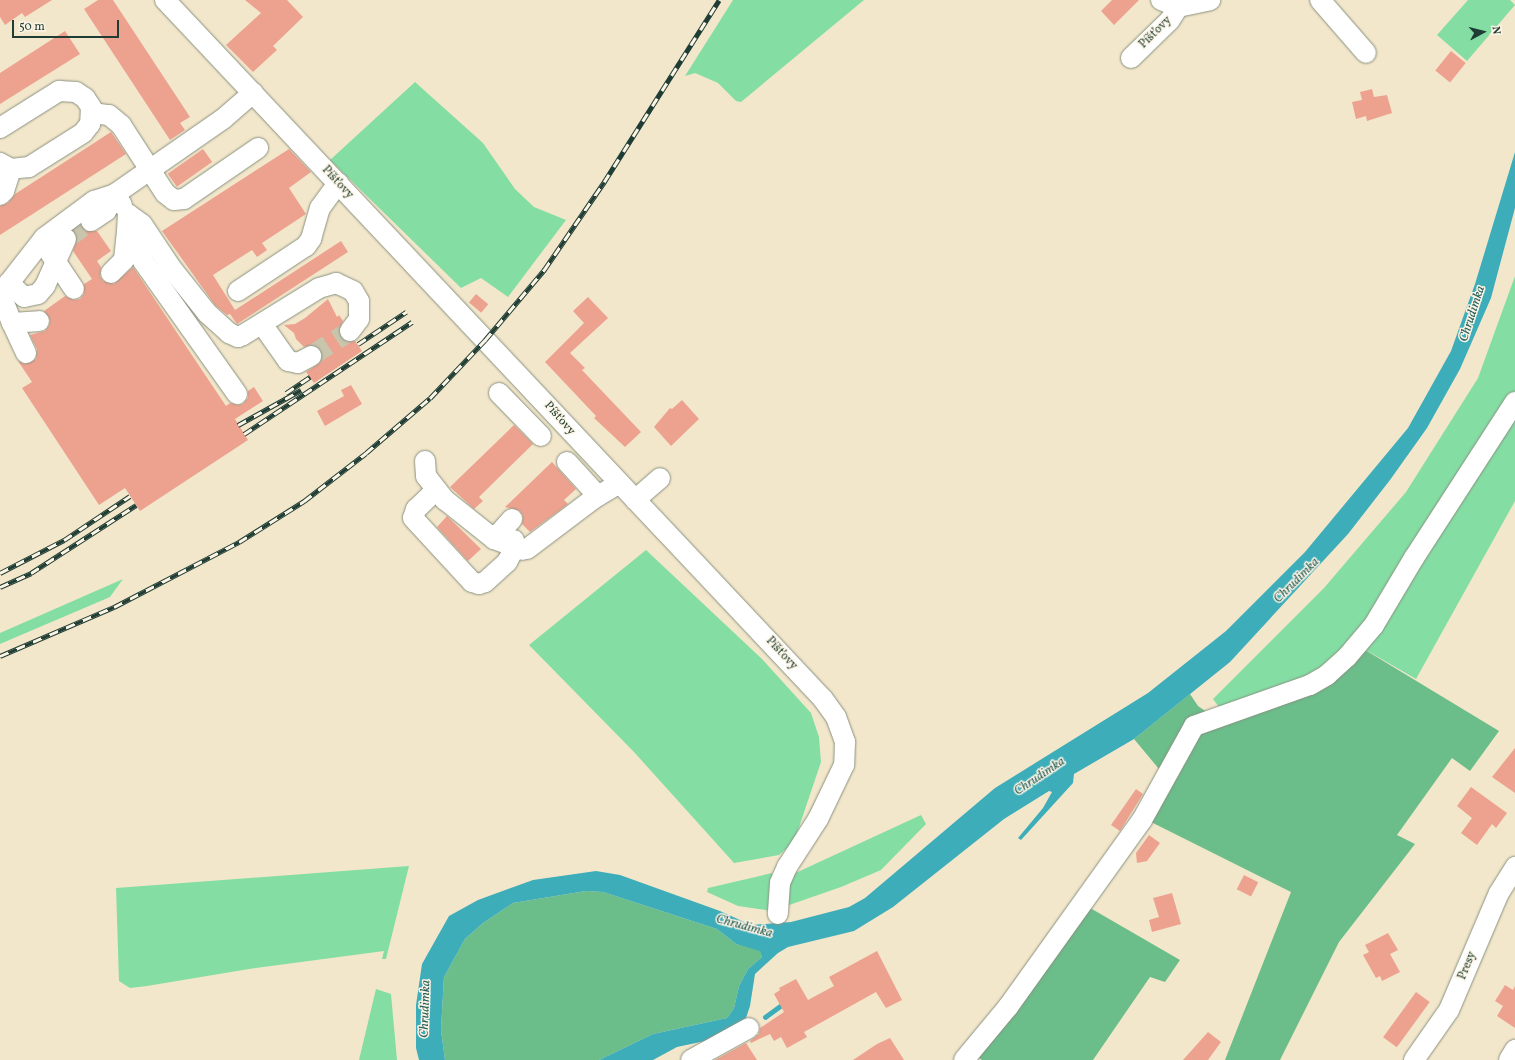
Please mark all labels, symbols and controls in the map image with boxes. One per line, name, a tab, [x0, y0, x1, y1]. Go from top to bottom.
scale bar	[14, 12, 121, 38]
north arrow	[1463, 12, 1503, 52]
street label: Píšťovy	[1137, 14, 1175, 52]
text: 50 m	[19, 19, 45, 35]
text: N	[1487, 26, 1503, 35]
street label: Píšťovy	[318, 164, 356, 202]
water label: Chrudimka	[1457, 284, 1489, 344]
street label: Píšťovy	[541, 399, 577, 439]
water label: Chrudimka	[1271, 555, 1323, 607]
street label: Píšťovy	[762, 635, 800, 673]
water label: Chrudimka	[1012, 754, 1068, 800]
water label: Chrudimka	[714, 912, 774, 942]
street label: Presy	[1456, 950, 1480, 982]
water label: Chrudimka	[417, 980, 435, 1038]

